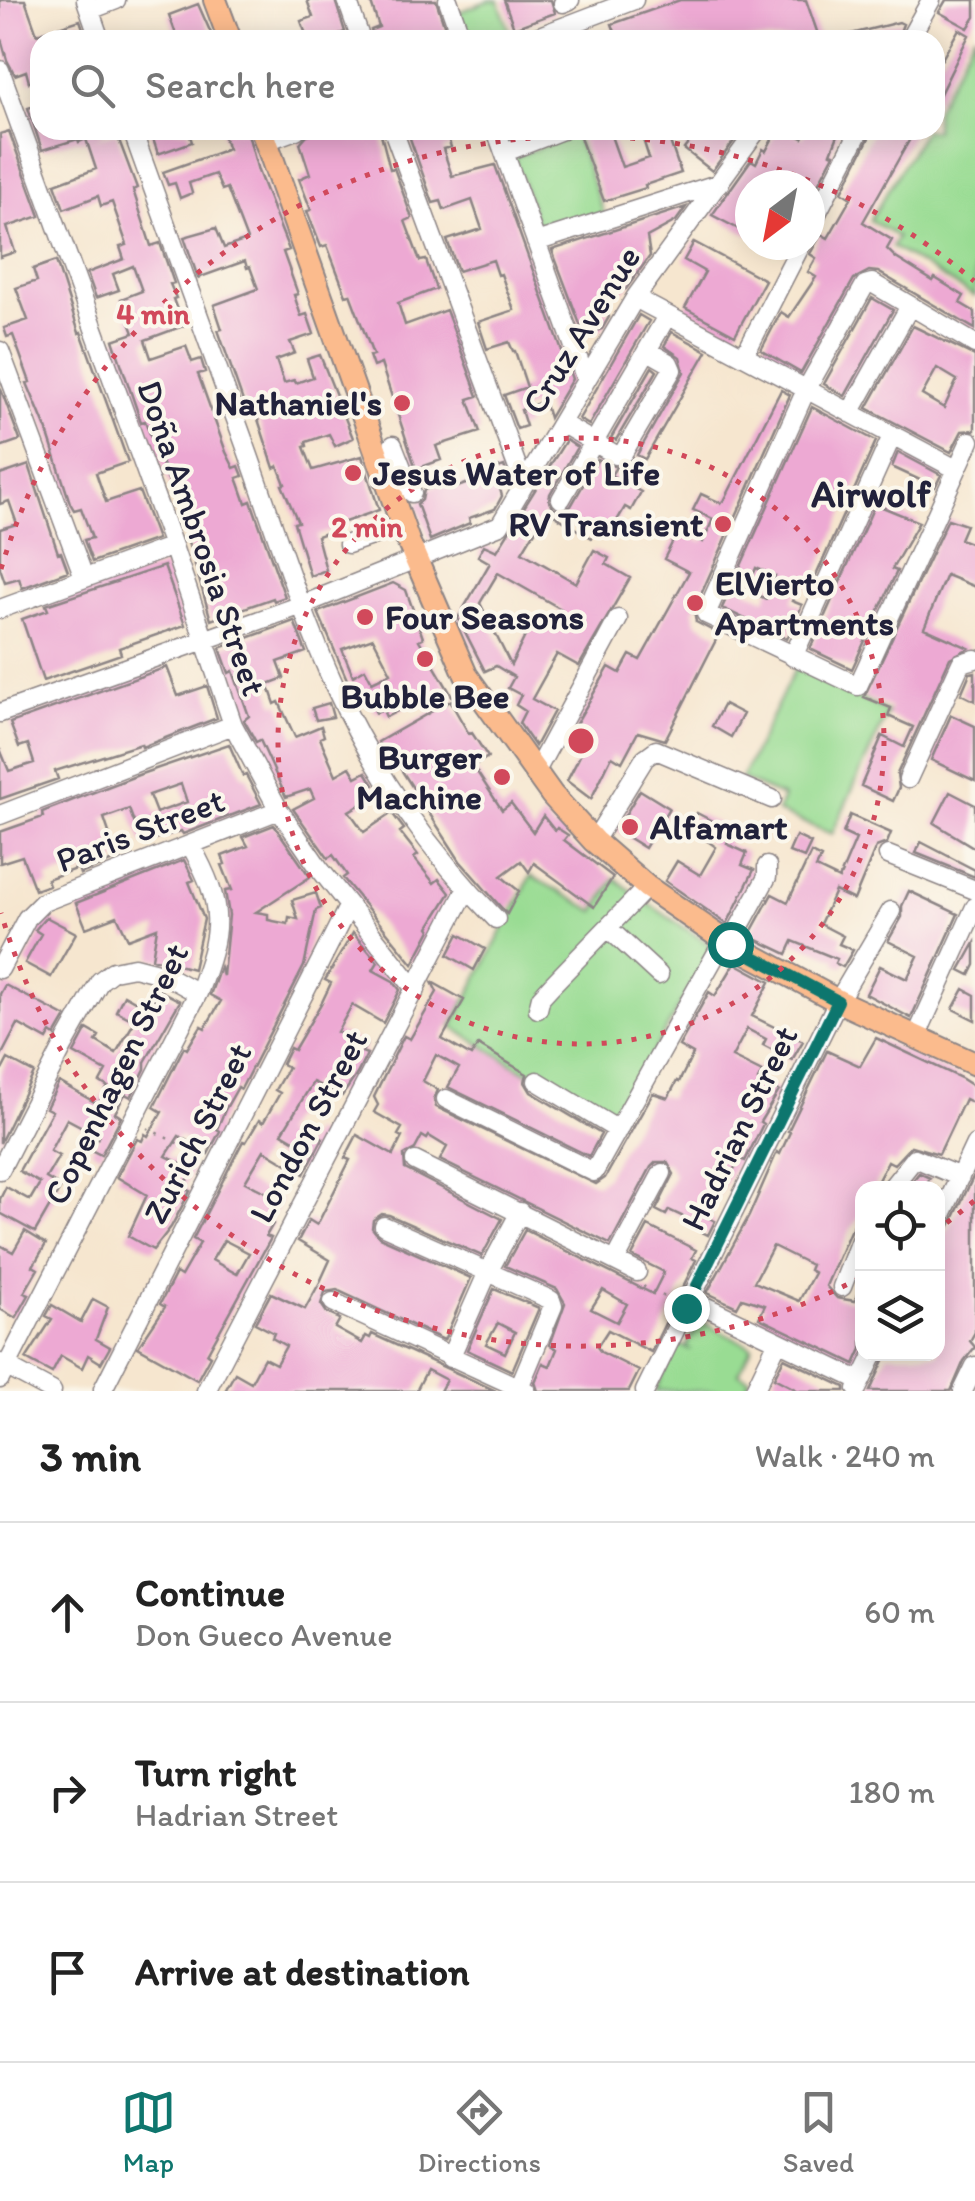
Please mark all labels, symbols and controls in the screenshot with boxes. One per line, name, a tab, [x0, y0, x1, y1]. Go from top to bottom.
search box	[30, 30, 945, 140]
icon: search	[65, 58, 120, 113]
text: Search here	[145, 62, 336, 108]
north arrow	[735, 170, 825, 260]
street label: Cruz Avenue	[513, 238, 649, 422]
text: 4 min	[116, 295, 191, 332]
street label: Doña Ambrosia Street	[128, 375, 276, 701]
place label: Nathaniel's	[215, 382, 382, 424]
marker: Nathaniel's	[391, 392, 413, 414]
place label: Jesus Water of Life	[372, 452, 660, 494]
marker: Jesus Water of Life	[342, 462, 364, 484]
district label: Airwolf	[811, 471, 931, 517]
place label: RV Transient	[509, 503, 703, 545]
text: 2 min	[331, 508, 404, 545]
marker: RV Transient	[712, 513, 734, 535]
place label: ElVierto Apartments	[715, 562, 894, 644]
marker: ElVierto Apartments	[684, 592, 706, 614]
place label: Four Seasons	[385, 596, 584, 638]
marker: Four Seasons	[354, 606, 376, 628]
marker: Bubble Bee	[414, 648, 436, 670]
place label: Bubble Bee	[341, 675, 509, 717]
centre of rings	[563, 723, 599, 759]
place label: Burger Machine	[356, 736, 483, 818]
marker: Burger Machine	[491, 766, 513, 788]
street label: Paris Street	[50, 779, 230, 881]
place label: Alfamart	[650, 806, 787, 848]
marker: Alfamart	[619, 816, 641, 838]
route start	[708, 922, 754, 968]
street label: Copenhagen Street	[35, 936, 197, 1212]
street label: Hadrian Street	[671, 1019, 807, 1237]
street label: London Street	[240, 1022, 376, 1230]
street label: Zurich Street	[134, 1036, 260, 1230]
map controls	[855, 1181, 945, 1361]
button: locate	[855, 1181, 945, 1271]
button: layers	[855, 1271, 945, 1361]
route end	[664, 1286, 710, 1332]
text: 3 min	[40, 1431, 141, 1482]
text: Walk · 240 m	[755, 1437, 935, 1475]
text: Continue	[135, 1570, 285, 1616]
icon: ahead	[40, 1585, 95, 1640]
text: 60 m	[864, 1593, 935, 1631]
text: Don Gueco Avenue	[135, 1616, 393, 1654]
text: Turn right	[135, 1750, 297, 1796]
icon: right	[40, 1765, 95, 1820]
text: 180 m	[849, 1773, 935, 1811]
text: Hadrian Street	[135, 1796, 338, 1834]
icon: arrive	[40, 1945, 95, 2000]
text: Arrive at destination	[135, 1949, 470, 1995]
tab: Map	[121, 2085, 176, 2179]
tab: Directions	[418, 2085, 541, 2179]
tab: Saved	[783, 2085, 854, 2179]

